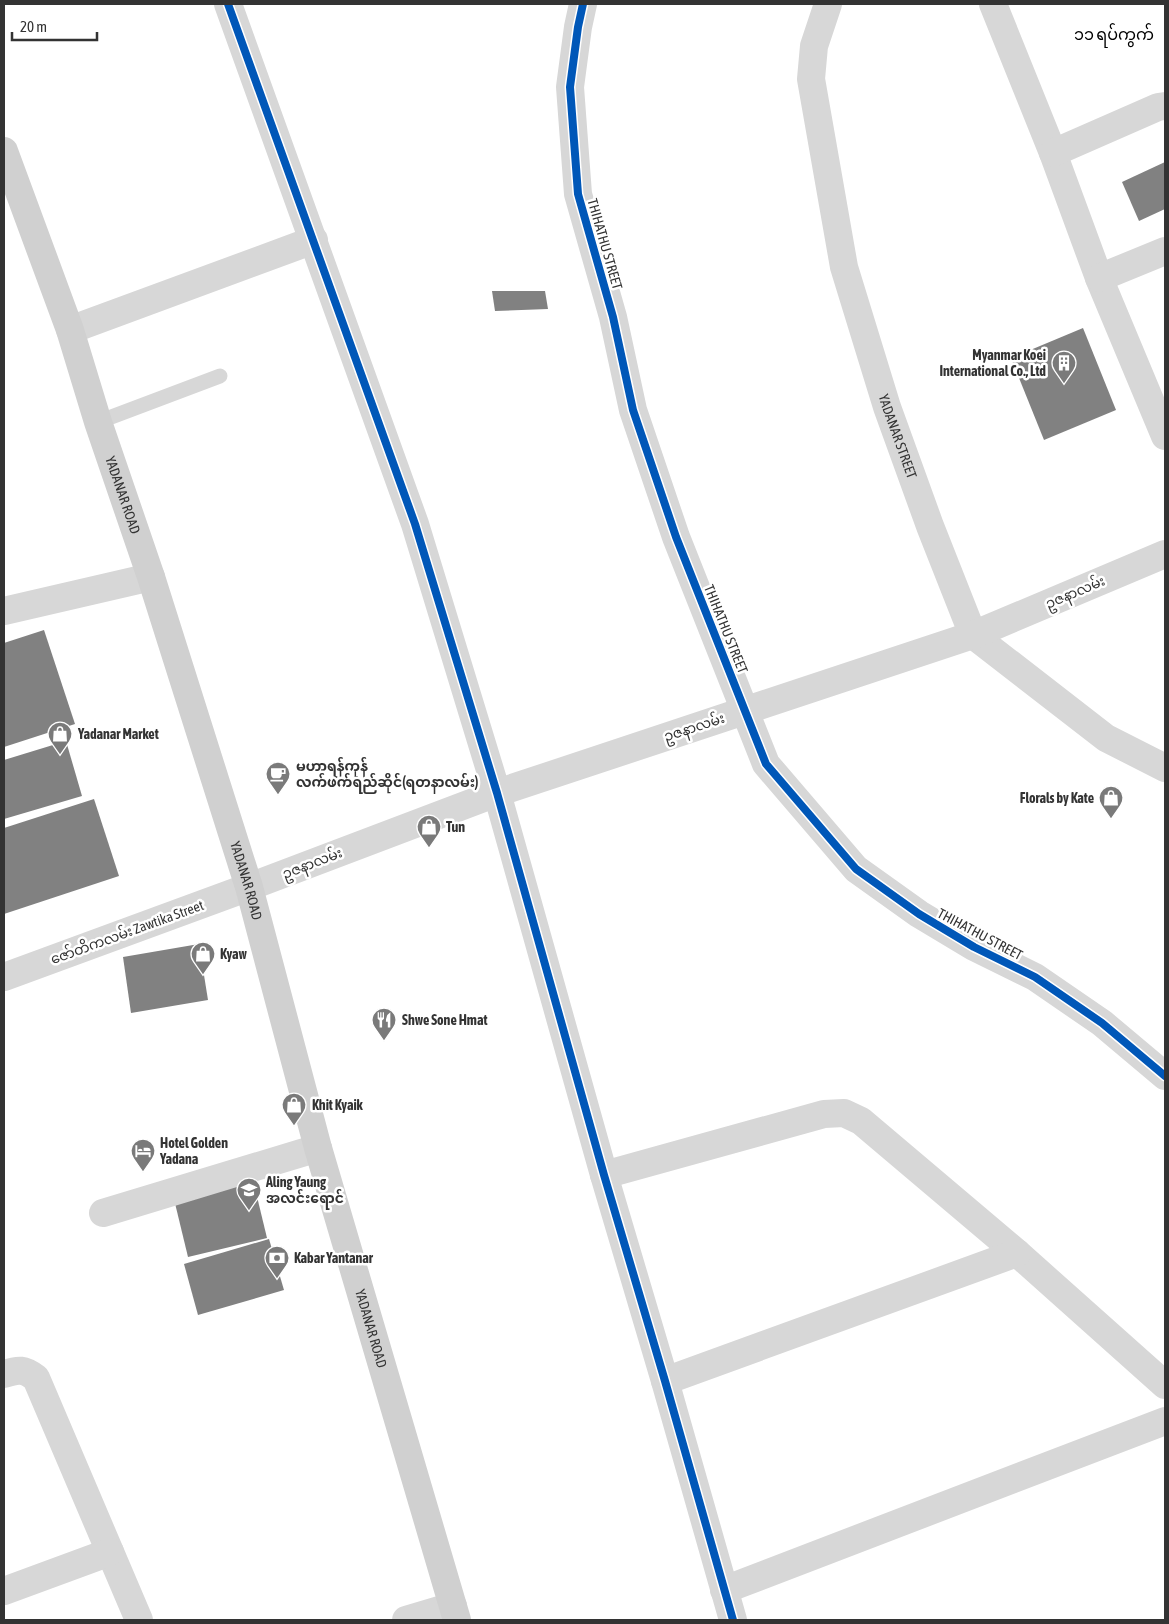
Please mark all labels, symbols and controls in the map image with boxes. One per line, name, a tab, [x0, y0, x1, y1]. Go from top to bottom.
scale bar	[12, 10, 98, 42]
text: 20 m	[20, 18, 47, 35]
district label: ၁၁ ရပ်ကွက်	[1074, 23, 1154, 48]
street label: THIHATHU STREET	[584, 197, 626, 291]
place label: Myanmar Koei International Co., Ltd	[939, 347, 1046, 379]
building icon: Myanmar Koei International Co., Ltd	[1051, 350, 1077, 384]
street label: YADANAR STREET	[876, 392, 920, 481]
street label: YADANAR ROAD	[102, 454, 144, 536]
street label: ဥဇနာလမ်း	[1042, 570, 1109, 615]
street label: THIHATHU STREET	[701, 582, 751, 676]
street label: ဥဇနာလမ်း	[661, 708, 728, 748]
shop icon: Yadanar Market	[47, 721, 73, 755]
place label: Yadanar Market	[77, 726, 159, 742]
place label: မဟာရန်ကုန် လက်ဖက်ရည်ဆိုင်(ရတနာလမ်း)	[296, 756, 478, 794]
cafe icon: မဟာရန်ကုန် လက်ဖက်ရည်ဆိုင်(ရတနာလမ်း)	[265, 761, 291, 795]
shop icon: Florals by Kate	[1098, 785, 1124, 819]
place label: Florals by Kate	[1020, 790, 1094, 806]
shop icon: Tun	[416, 814, 442, 848]
place label: Tun	[446, 819, 465, 835]
street label: YADANAR ROAD	[227, 839, 265, 922]
street label: ဥဇနာလမ်း	[279, 842, 346, 886]
street label: ဇော်တိကလမ်း Zawtika Street	[48, 895, 206, 967]
street label: THIHATHU STREET	[935, 905, 1025, 963]
shop icon: Kyaw	[190, 941, 216, 975]
place label: Kyaw	[220, 946, 248, 962]
restaurant icon: Shwe Sone Hmat	[371, 1007, 397, 1041]
place label: Shwe Sone Hmat	[402, 1012, 487, 1028]
shop icon: Khit Kyaik	[281, 1092, 307, 1126]
place label: Khit Kyaik	[312, 1097, 364, 1113]
place label: Hotel Golden Yadana	[159, 1135, 228, 1167]
hotel icon: Hotel Golden Yadana	[130, 1138, 156, 1172]
place label: Aling Yaung အလင်းရောင်	[265, 1174, 344, 1210]
school or university icon: Aling Yaung အလင်းရောင်	[236, 1177, 262, 1211]
bank icon: Kabar Yantanar	[264, 1245, 290, 1279]
place label: Kabar Yantanar	[294, 1250, 374, 1266]
street label: YADANAR ROAD	[352, 1287, 390, 1370]

